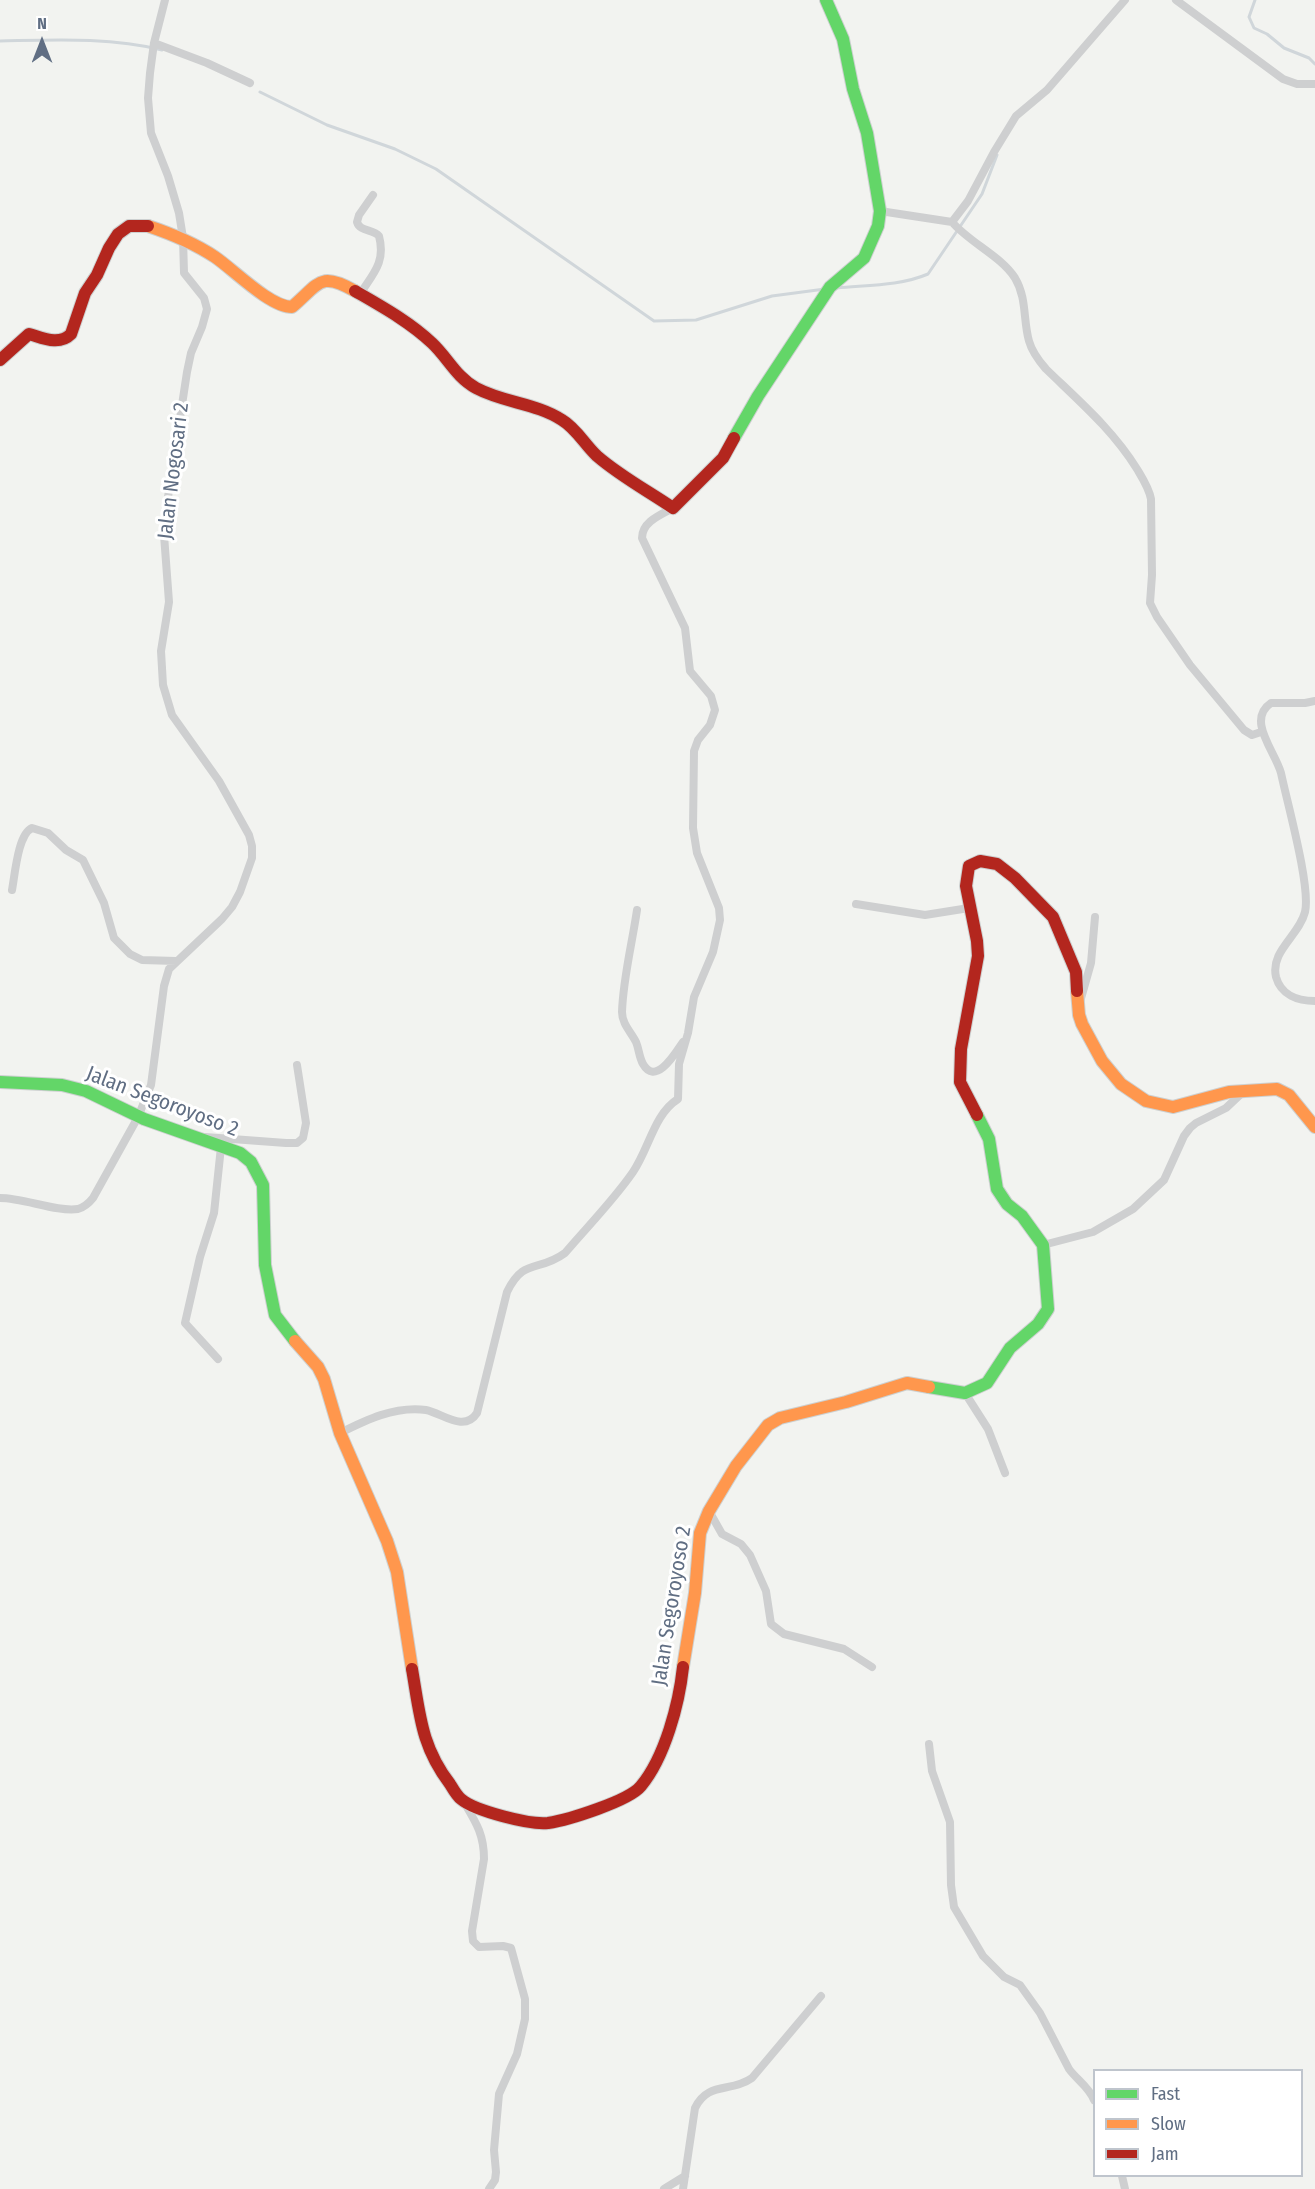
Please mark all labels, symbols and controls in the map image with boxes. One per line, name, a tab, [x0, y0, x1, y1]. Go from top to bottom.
north arrow	[12, 12, 72, 72]
text: N	[37, 14, 47, 33]
street label: Jalan Nogosari 2	[153, 401, 195, 541]
street label: Jalan Segoroyoso 2	[82, 1061, 242, 1143]
street label: Jalan Segoroyoso 2	[647, 1524, 697, 1688]
legend	[1093, 2069, 1303, 2177]
text: Fast	[1151, 2083, 1180, 2105]
text: Slow	[1151, 2113, 1186, 2135]
text: Jam	[1151, 2143, 1179, 2165]

